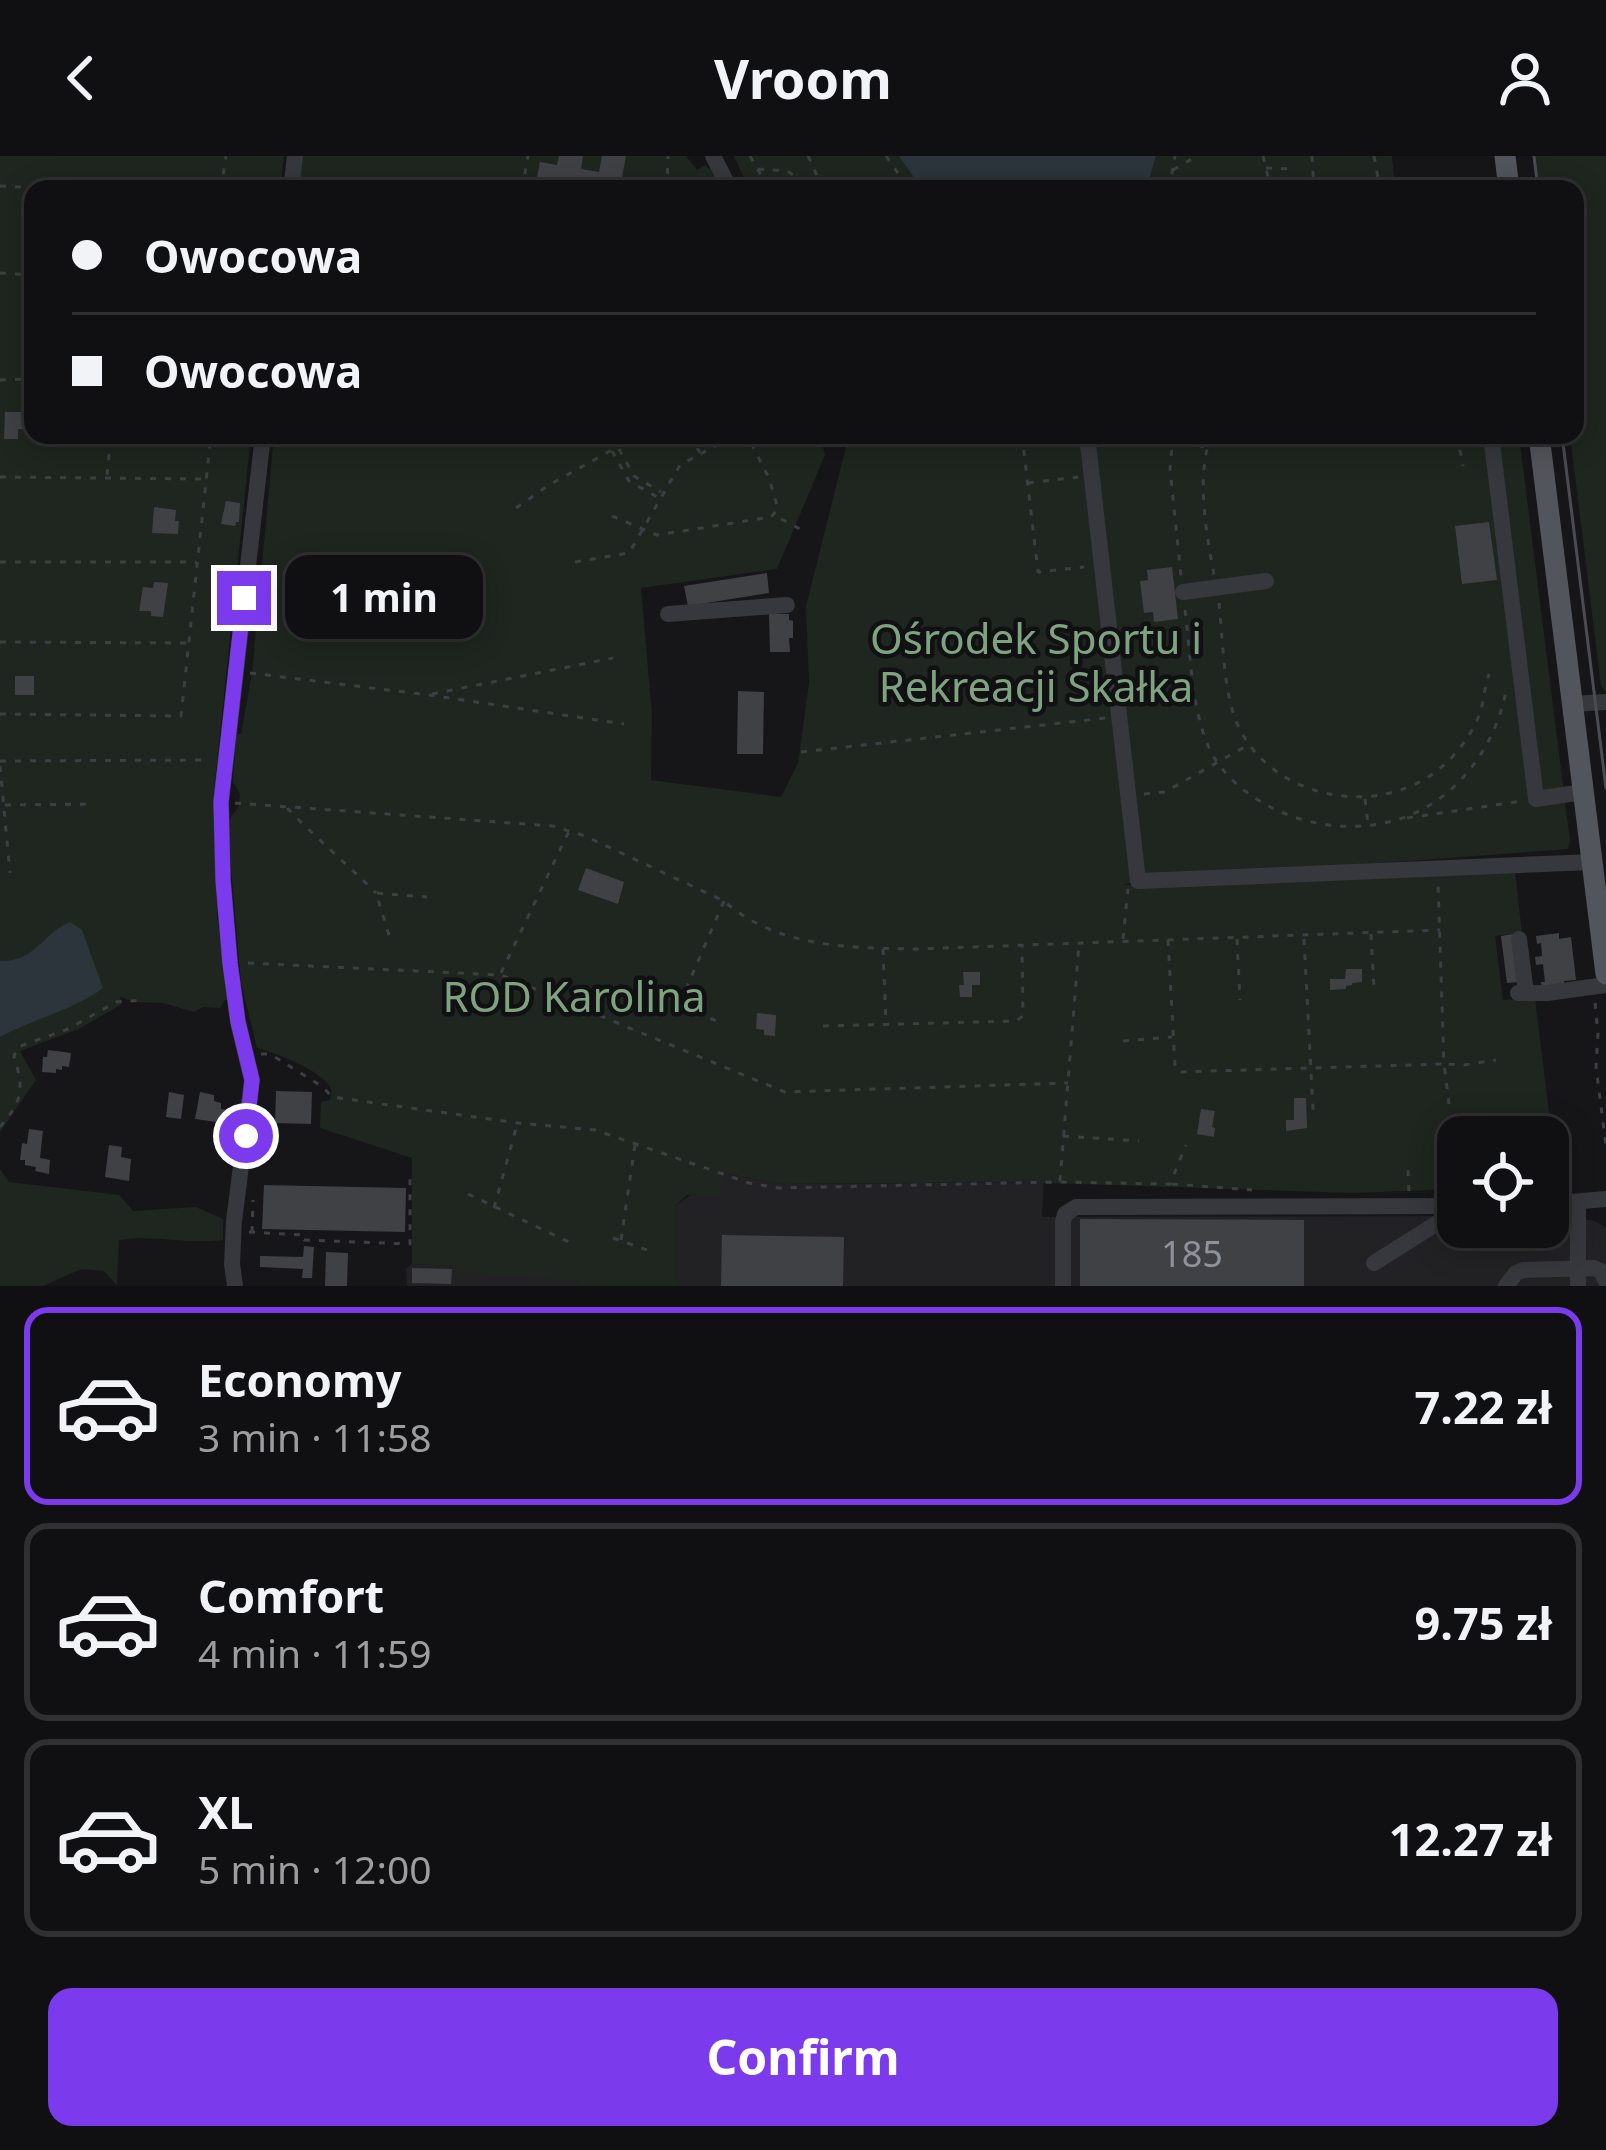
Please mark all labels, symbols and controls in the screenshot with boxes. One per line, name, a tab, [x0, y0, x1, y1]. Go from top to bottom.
text: Vroom	[714, 41, 892, 115]
icon: back	[48, 45, 114, 111]
icon: person	[1492, 45, 1558, 111]
text: Owocowa	[144, 225, 362, 286]
text: Owocowa	[144, 340, 362, 401]
callout: 1 min	[286, 556, 484, 640]
text: 1 min	[330, 570, 438, 623]
route end	[217, 571, 271, 625]
park label: Ośrodek Sportu i Rekreacji Skałka	[870, 609, 1202, 714]
park label: ROD Karolina	[442, 967, 706, 1024]
route start	[219, 1109, 273, 1163]
map controls	[1437, 1116, 1569, 1248]
button: locate	[1437, 1116, 1569, 1248]
house number: 185	[1161, 1229, 1223, 1278]
text: Economy	[198, 1349, 402, 1410]
icon: car	[54, 1352, 162, 1460]
text: 7.22 zł	[1415, 1376, 1552, 1437]
text: 3 min · 11:58	[198, 1410, 432, 1463]
text: Comfort	[198, 1565, 384, 1626]
icon: car	[54, 1568, 162, 1676]
text: 9.75 zł	[1415, 1592, 1552, 1653]
text: 4 min · 11:59	[198, 1626, 432, 1679]
text: XL	[198, 1781, 253, 1842]
icon: car	[54, 1784, 162, 1892]
text: 12.27 zł	[1389, 1808, 1552, 1869]
text: 5 min · 12:00	[198, 1842, 432, 1895]
button: Confirm	[48, 1988, 1558, 2126]

